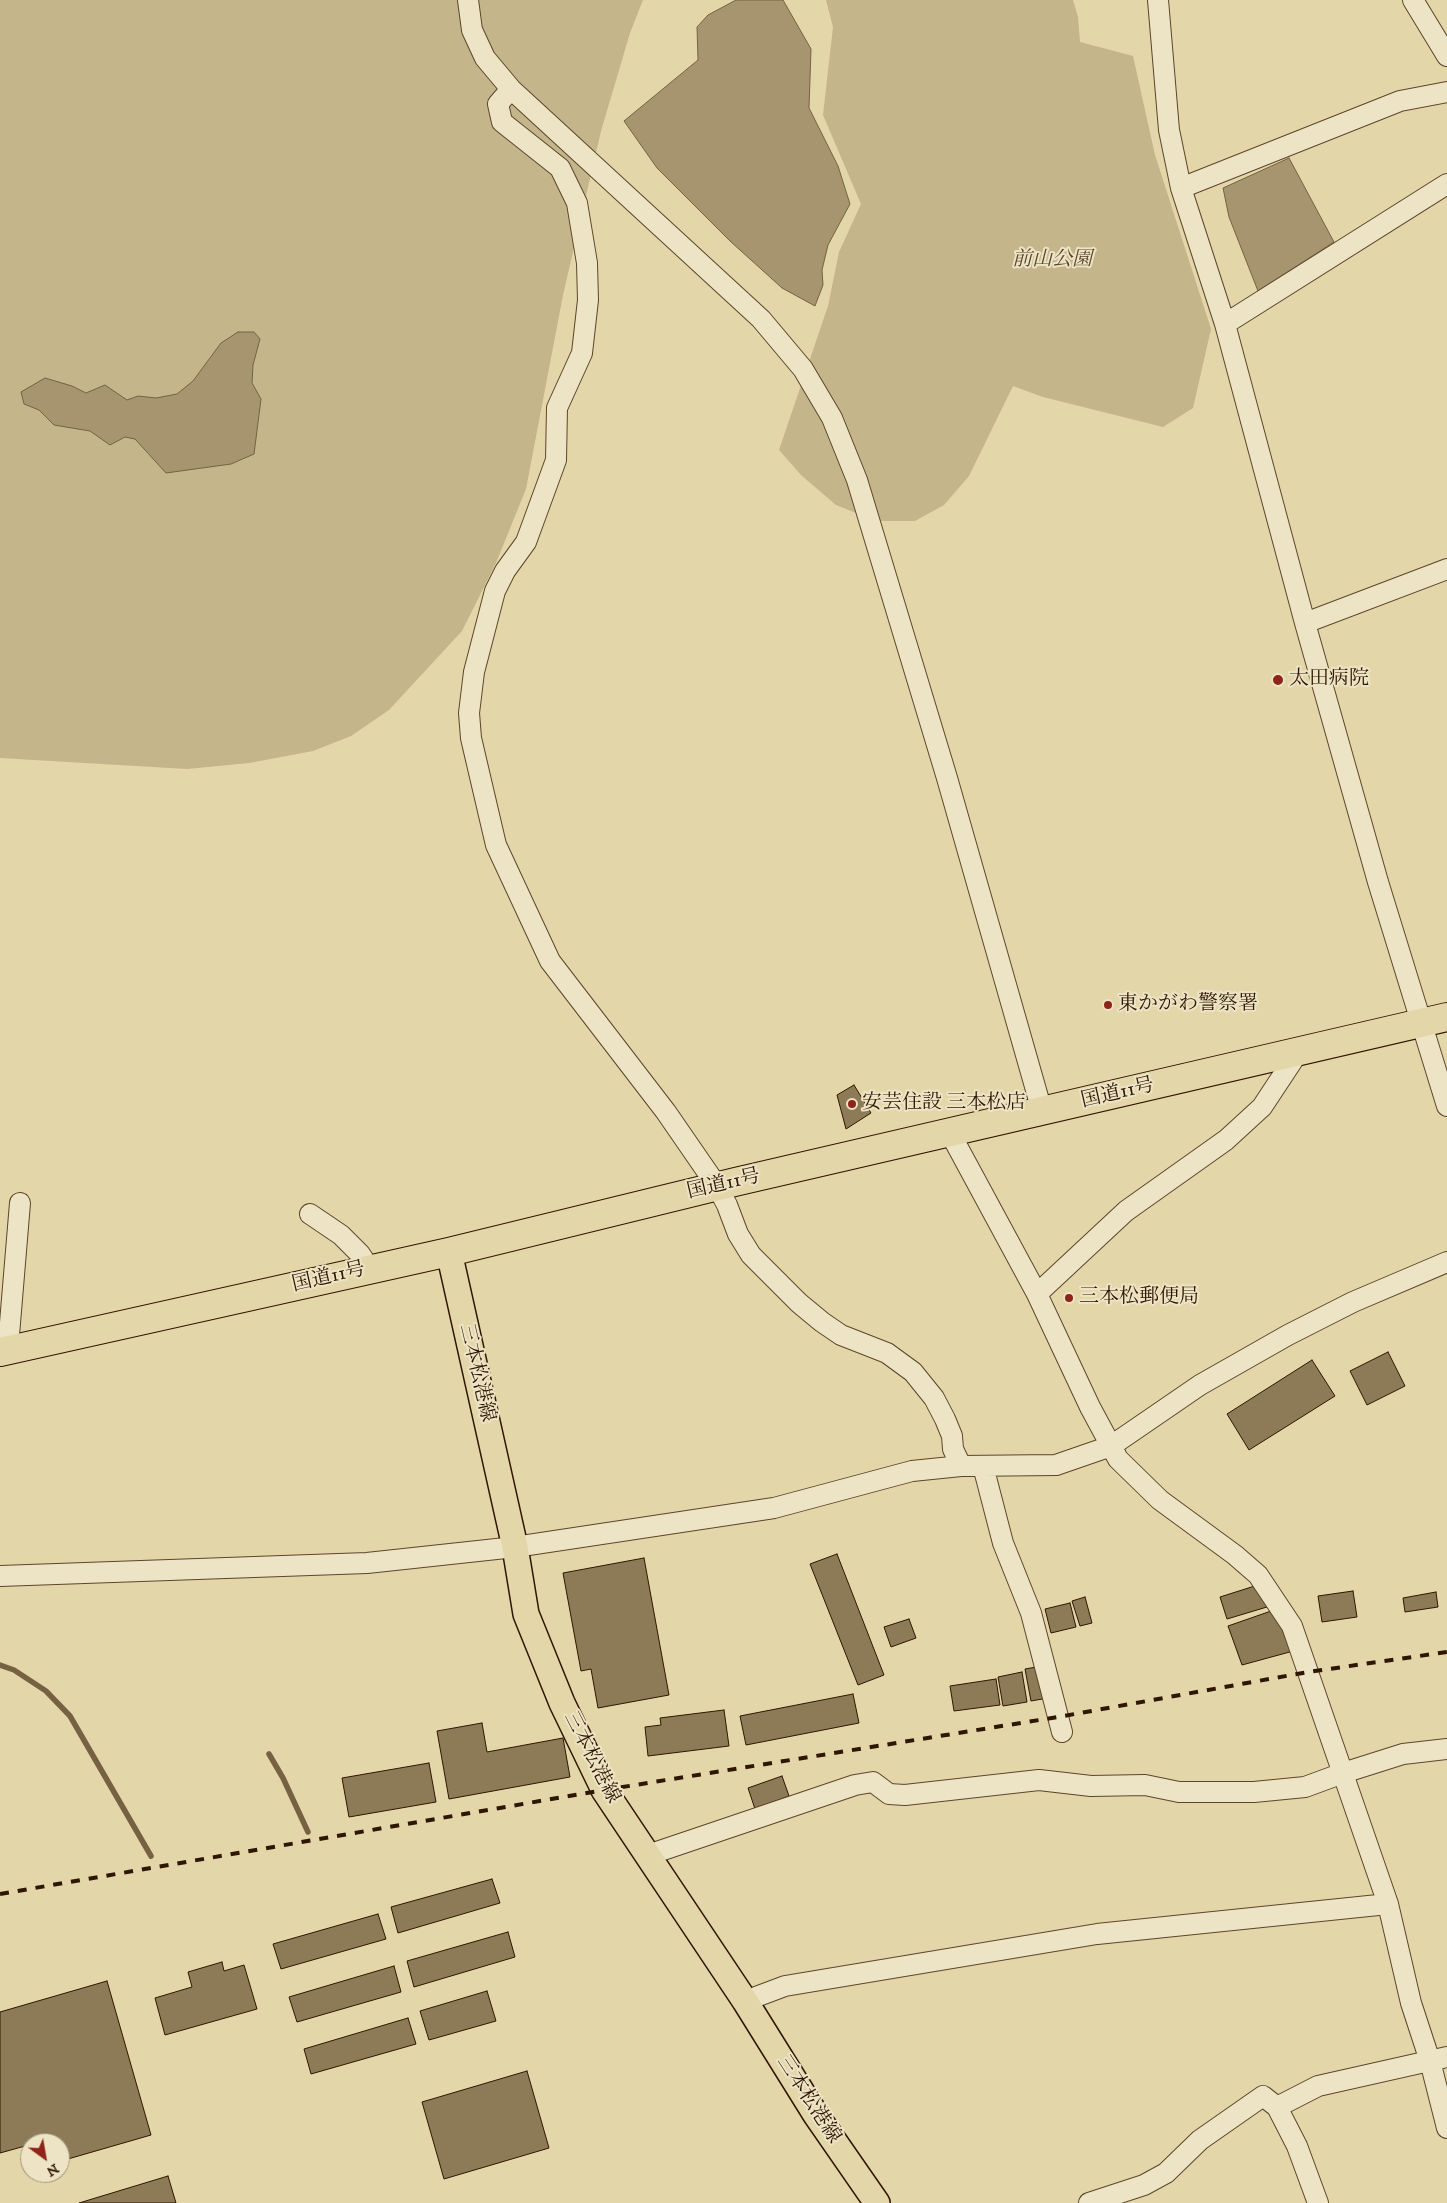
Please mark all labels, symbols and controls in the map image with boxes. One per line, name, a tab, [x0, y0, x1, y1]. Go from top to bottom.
park label: 前山公園	[1012, 249, 1092, 273]
place label: 太田病院	[1289, 668, 1369, 692]
marker: 太田病院	[1271, 673, 1285, 687]
place label: 東かがわ警察署	[1118, 993, 1258, 1017]
marker: 東かがわ警察署	[1102, 999, 1114, 1011]
street label: 国道11号	[1079, 1074, 1157, 1114]
place label: 安芸住設 三本松店	[862, 1092, 1026, 1116]
marker: 安芸住設 三本松店	[846, 1098, 858, 1110]
street label: 国道11号	[685, 1165, 763, 1205]
street label: 国道11号	[290, 1258, 368, 1298]
place label: 三本松郵便局	[1079, 1286, 1199, 1310]
marker: 三本松郵便局	[1063, 1292, 1075, 1304]
street label: 三本松港線	[453, 1322, 499, 1424]
street label: 三本松港線	[558, 1708, 624, 1808]
street label: 三本松港線	[771, 2052, 845, 2148]
north arrow	[20, 2133, 70, 2183]
text: N	[43, 2159, 62, 2181]

